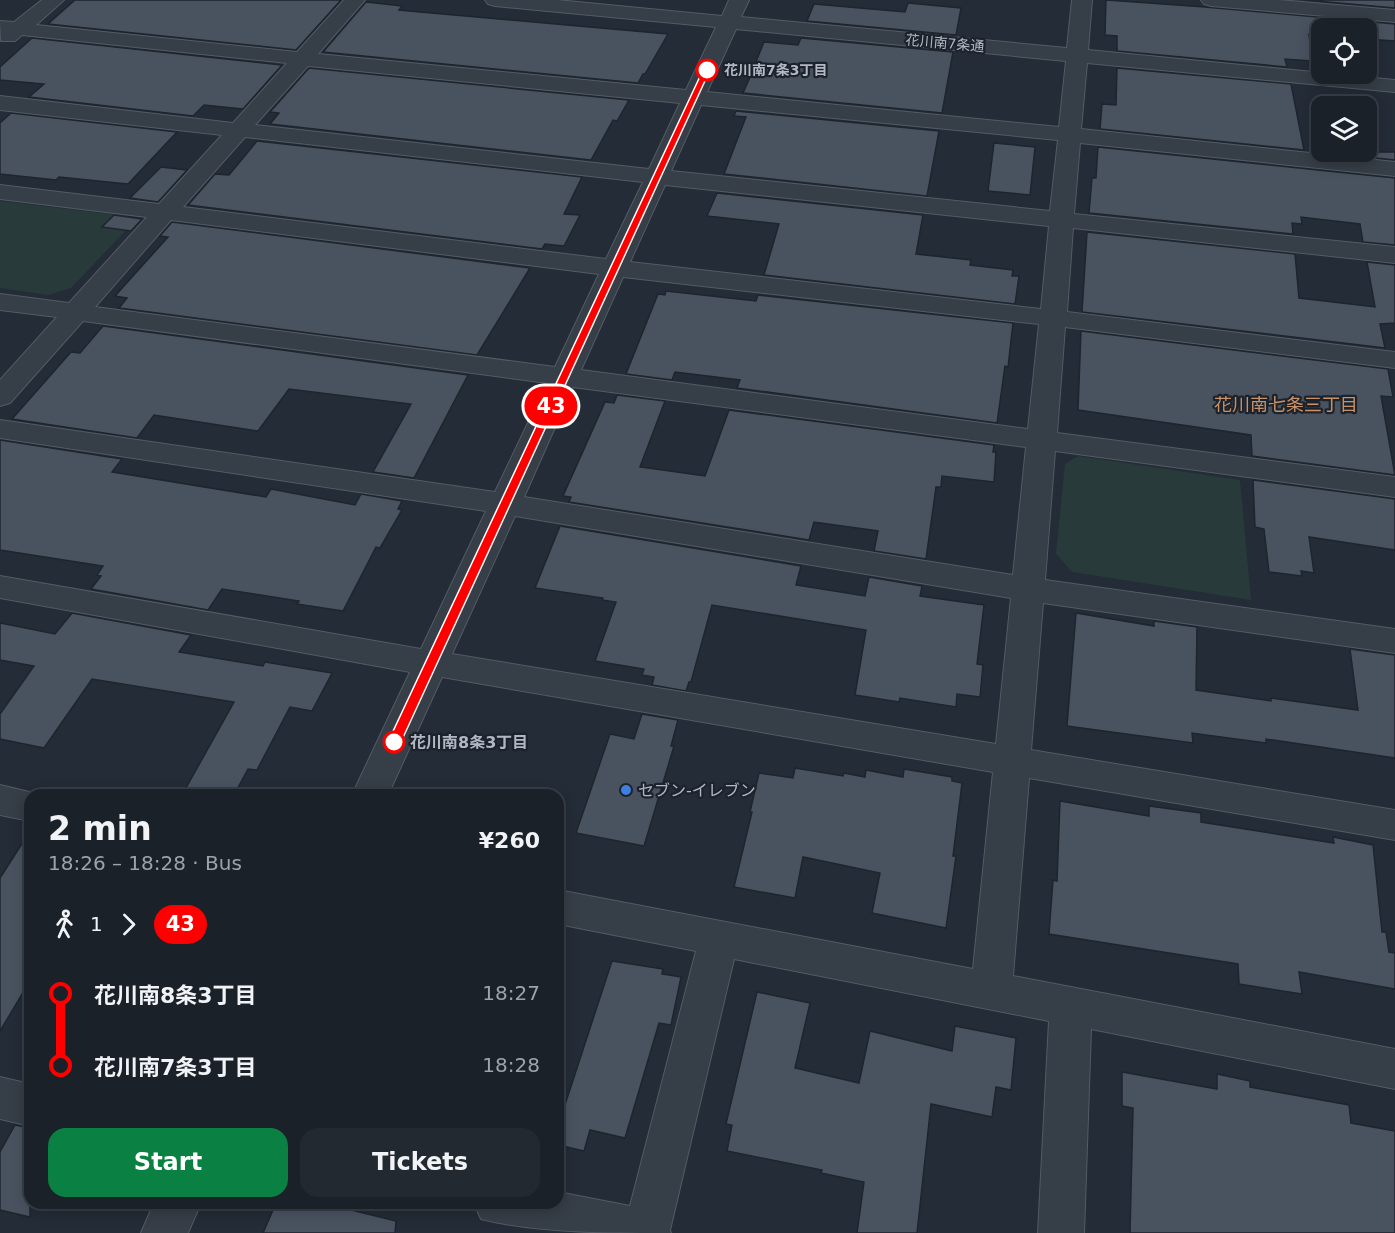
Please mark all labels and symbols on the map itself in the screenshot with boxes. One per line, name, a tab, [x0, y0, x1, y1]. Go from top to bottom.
street label: 花川南7条通	[905, 32, 985, 54]
marker: 花川南7条3丁目	[696, 59, 718, 81]
place label: 花川南7条3丁目	[724, 62, 827, 78]
line badge: 43	[524, 386, 578, 426]
district label: 花川南七条三丁目	[1214, 394, 1358, 415]
marker: 花川南8条3丁目	[383, 731, 405, 753]
place label: 花川南8条3丁目	[410, 733, 528, 752]
place label: セブン-イレブン	[638, 781, 756, 800]
marker: セブン-イレブン	[619, 783, 633, 797]

